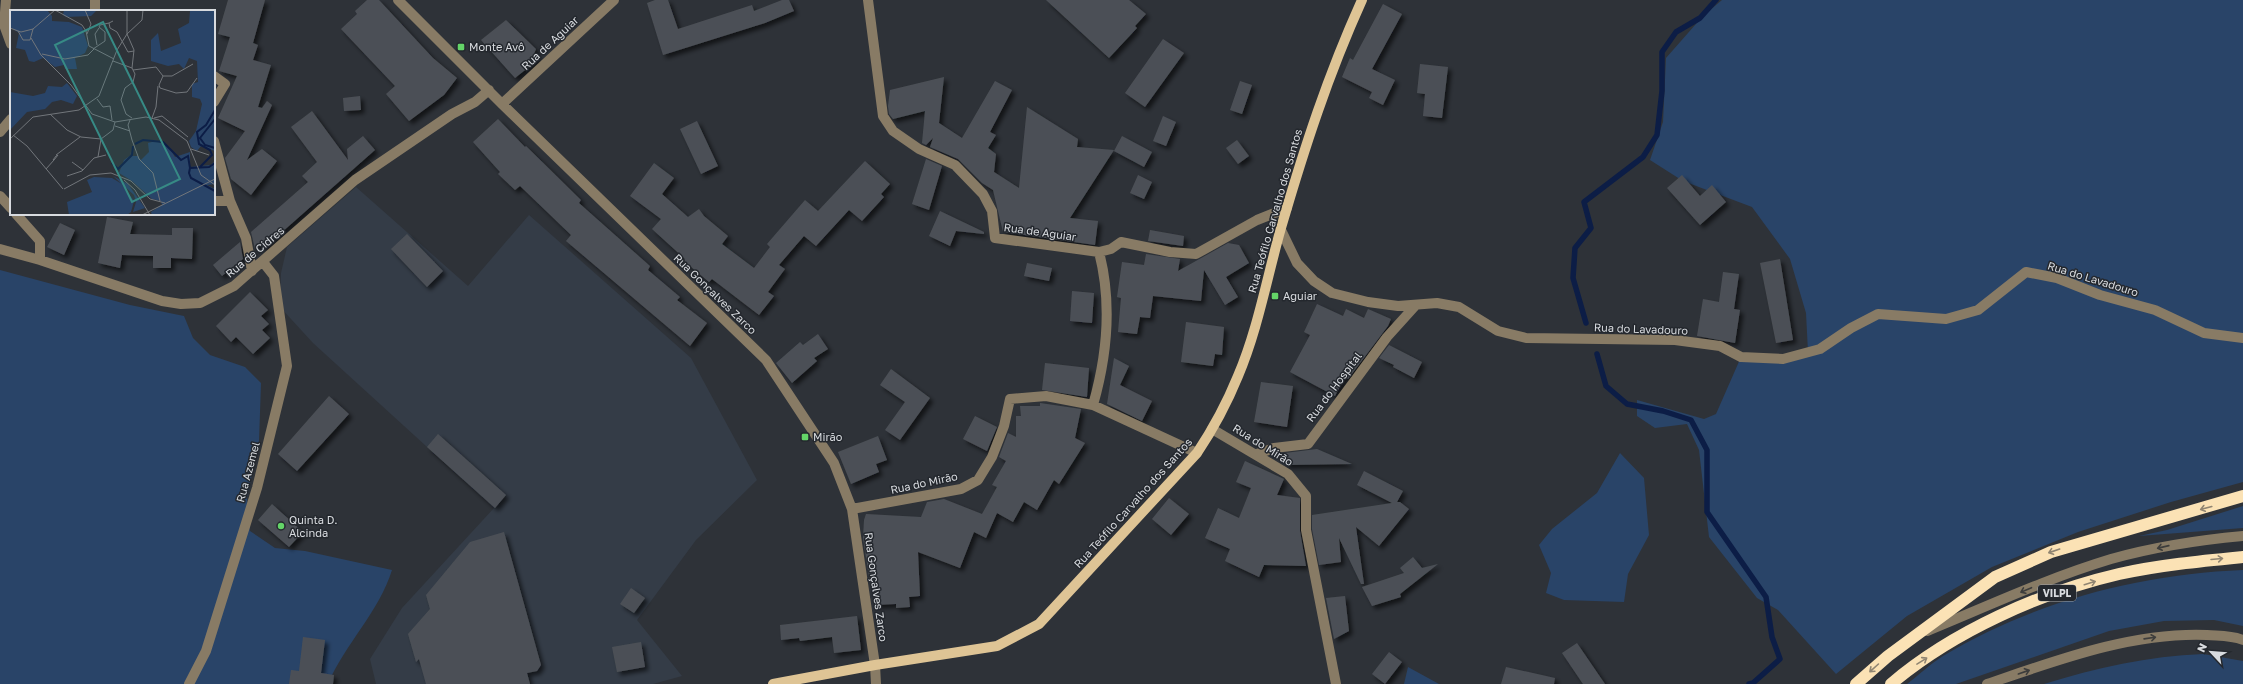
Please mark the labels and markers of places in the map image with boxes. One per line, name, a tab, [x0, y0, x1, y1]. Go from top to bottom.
place label: Monte Avô	[469, 40, 525, 53]
marker: Monte Avô	[456, 42, 466, 52]
place label: Aguiar	[1283, 289, 1318, 302]
marker: Aguiar	[1270, 291, 1280, 301]
place label: Mirão	[813, 430, 843, 443]
marker: Mirão	[800, 432, 810, 442]
place label: Quinta D. Alcinda	[289, 513, 338, 539]
marker: Quinta D. Alcinda	[276, 521, 286, 531]

